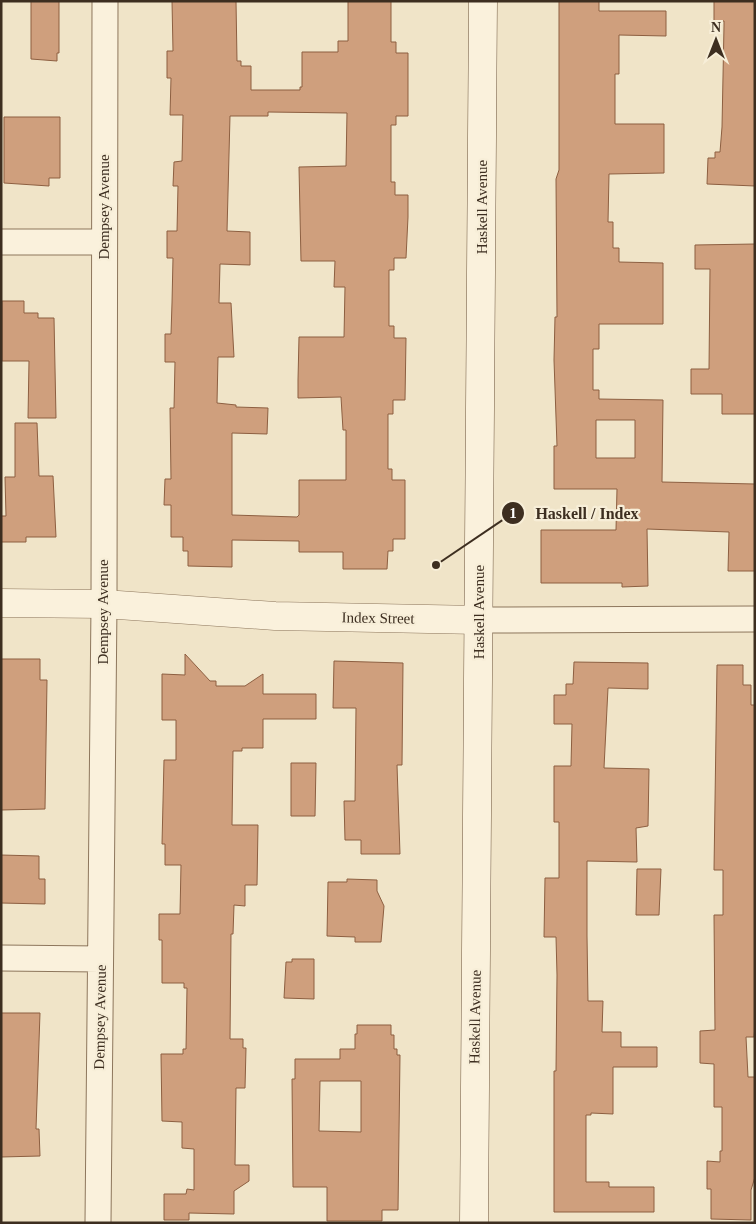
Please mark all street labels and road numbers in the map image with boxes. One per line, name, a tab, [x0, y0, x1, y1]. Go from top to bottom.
street label: Dempsey Avenue	[96, 154, 112, 260]
street label: Haskell Avenue	[474, 160, 490, 254]
street label: Dempsey Avenue	[95, 559, 111, 665]
street label: Haskell Avenue	[471, 565, 487, 659]
street label: Index Street	[341, 609, 415, 627]
street label: Dempsey Avenue	[91, 964, 109, 1070]
street label: Haskell Avenue	[466, 969, 484, 1064]

